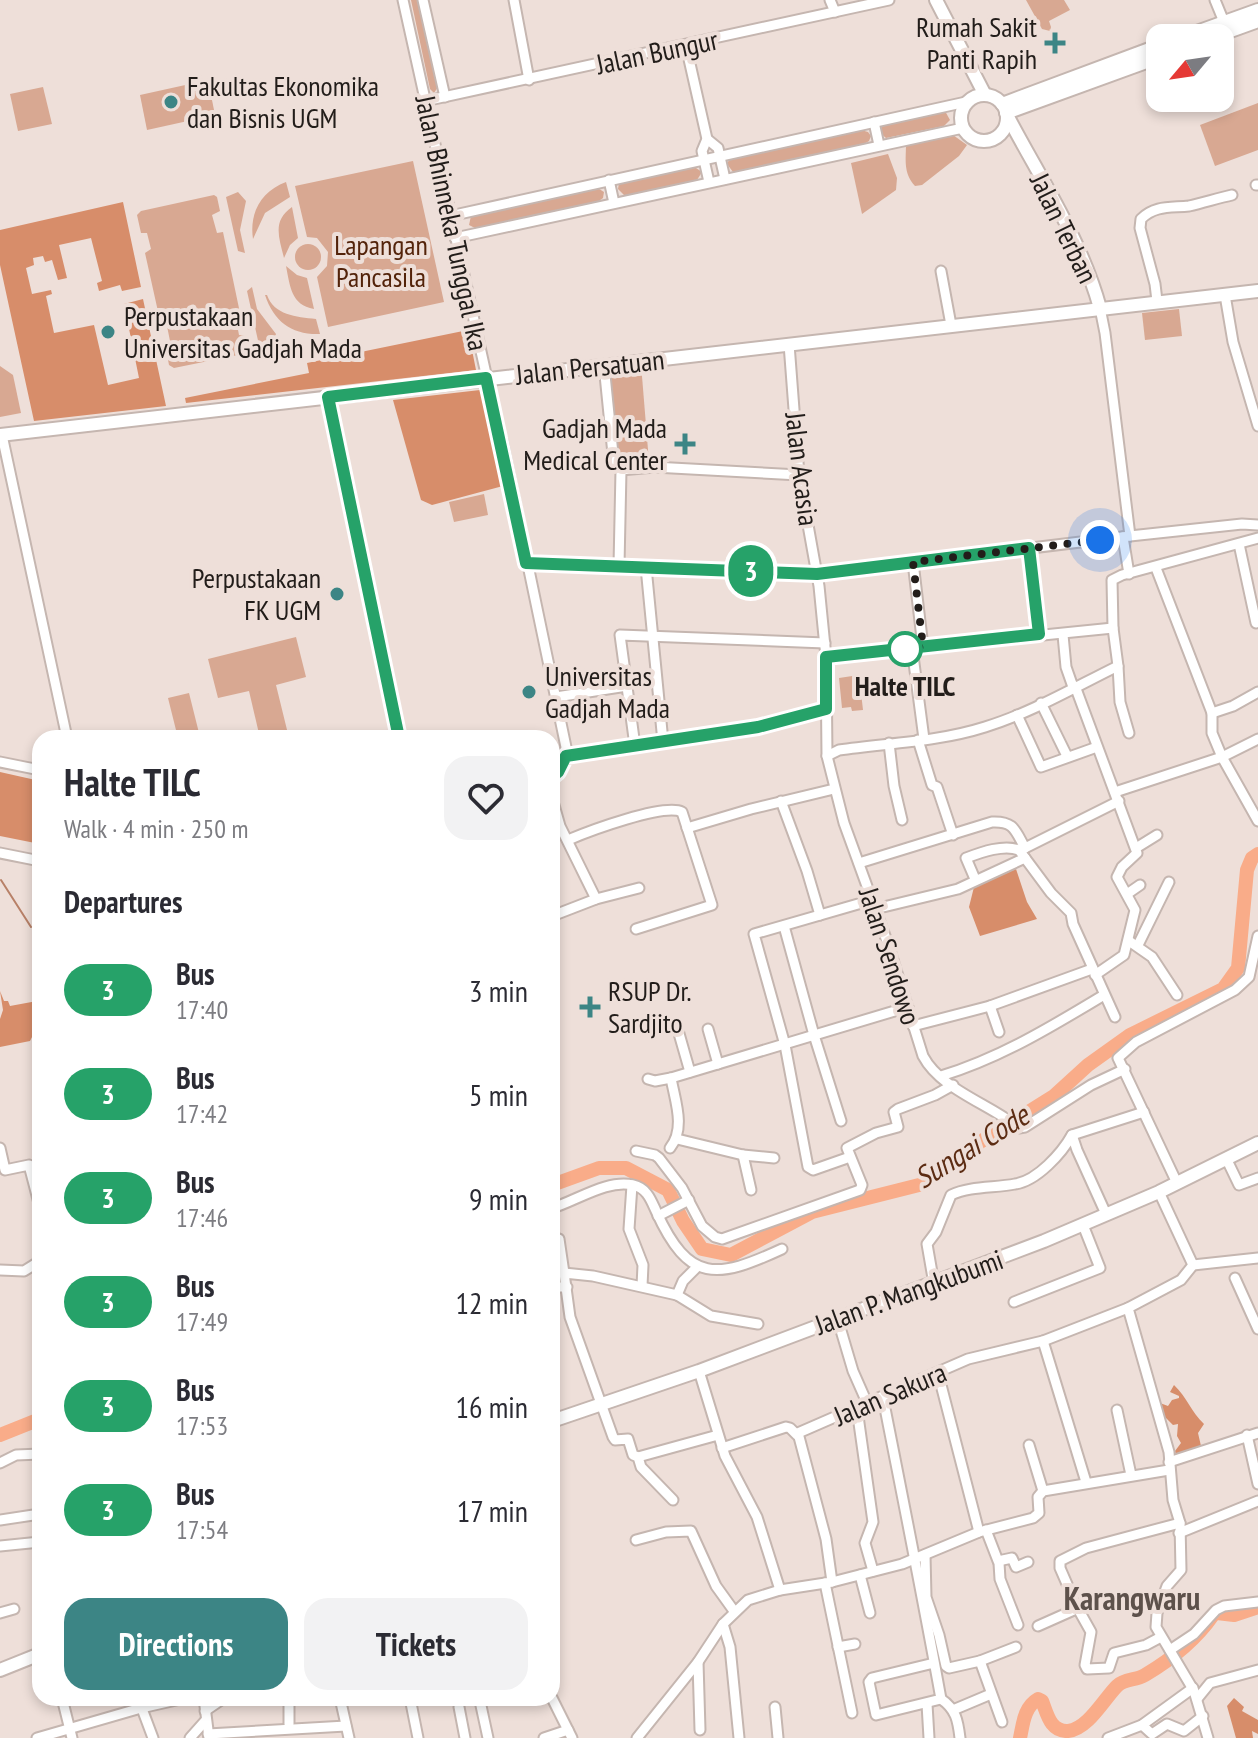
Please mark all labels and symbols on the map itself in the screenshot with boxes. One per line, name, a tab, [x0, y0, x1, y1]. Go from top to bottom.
place label: Rumah Sakit Panti Rapih	[916, 8, 1037, 77]
street label: Jalan Bungur	[592, 21, 721, 83]
north arrow	[1146, 24, 1234, 112]
marker: Rumah Sakit Panti Rapih	[1044, 32, 1066, 54]
place label: Fakultas Ekonomika dan Bisnis UGM	[187, 67, 379, 136]
street label: Jalan Bhinneka Tunggal Ika	[407, 91, 498, 354]
marker: Fakultas Ekonomika dan Bisnis UGM	[162, 93, 180, 111]
street label: Jalan Terban	[1022, 166, 1107, 289]
park label: Lapangan Pancasila	[334, 226, 428, 295]
place label: Perpustakaan Universitas Gadjah Mada	[124, 297, 362, 366]
marker: Perpustakaan Universitas Gadjah Mada	[99, 323, 117, 341]
street label: Jalan Persatuan	[513, 340, 666, 393]
place label: Gadjah Mada Medical Center	[523, 409, 667, 478]
street label: Jalan Acasia	[777, 409, 828, 528]
marker: Gadjah Mada Medical Center	[674, 433, 696, 455]
your location	[1080, 520, 1120, 560]
line badge: 3	[725, 545, 777, 597]
place label: Perpustakaan FK UGM	[192, 559, 321, 628]
marker: Perpustakaan FK UGM	[328, 585, 346, 603]
marker: Halte TILC	[888, 632, 922, 666]
place label: Universitas Gadjah Mada	[545, 657, 670, 726]
place label: Halte TILC	[855, 667, 956, 704]
marker: Universitas Gadjah Mada	[520, 683, 538, 701]
street label: Jalan Sendowo	[851, 882, 930, 1029]
place label: RSUP Dr. Sardjito	[608, 972, 692, 1041]
marker: RSUP Dr. Sardjito	[579, 996, 601, 1018]
water label: Sungai Code	[907, 1094, 1037, 1196]
street label: Jalan P. Mangkubumi	[809, 1240, 1008, 1343]
street label: Jalan Sakura	[827, 1353, 952, 1434]
district label: Karangwaru	[1064, 1577, 1200, 1619]

